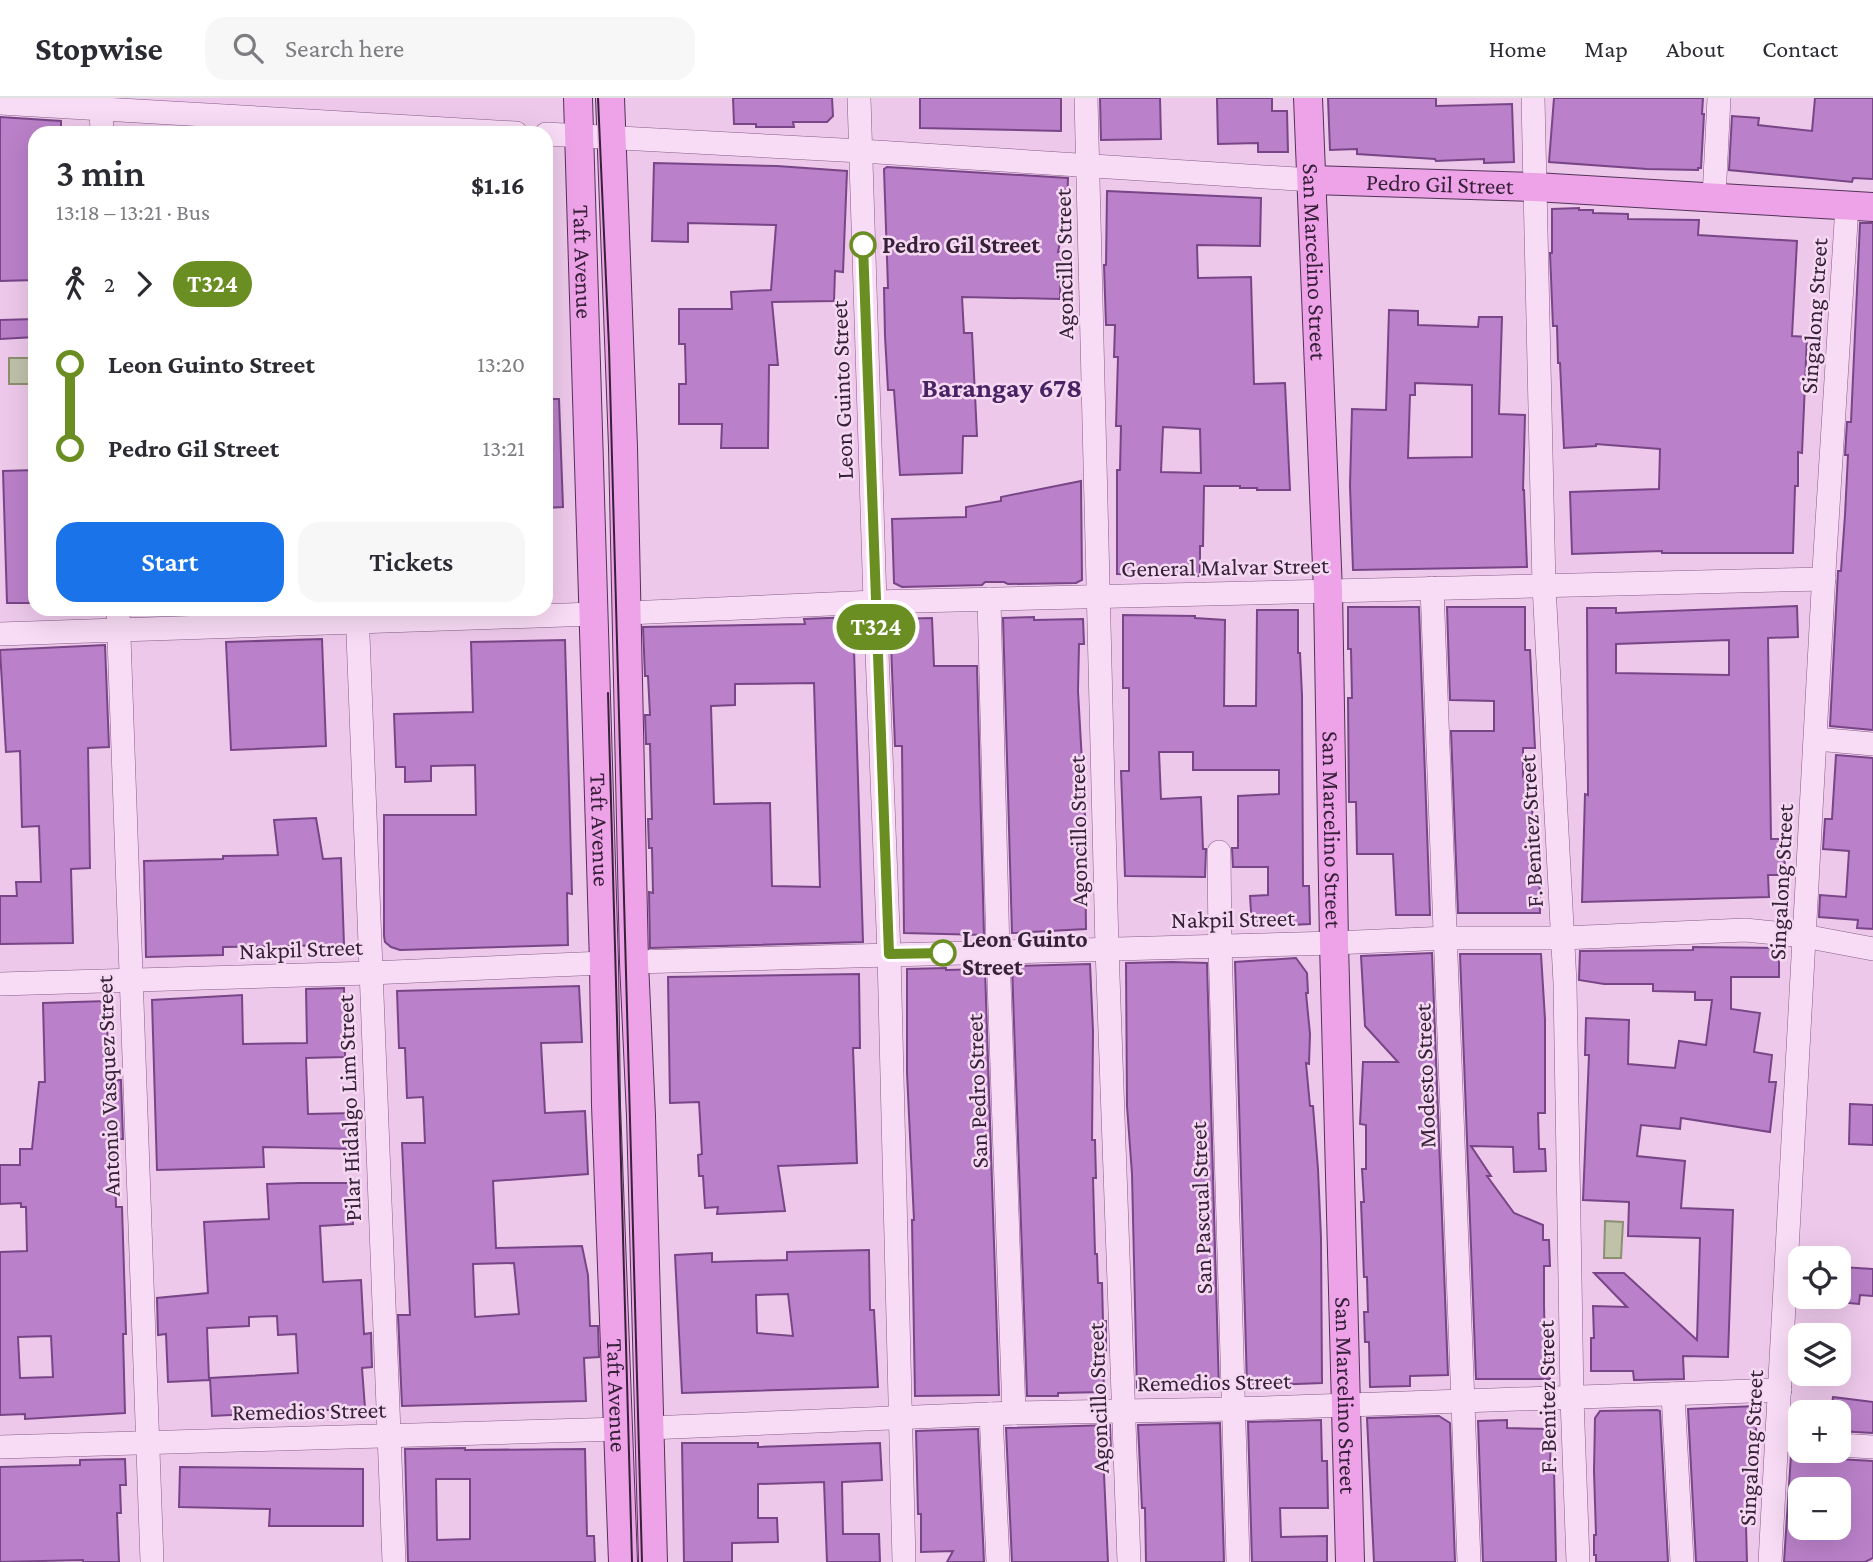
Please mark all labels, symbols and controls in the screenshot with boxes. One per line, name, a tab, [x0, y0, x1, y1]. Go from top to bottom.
search box	[205, 17, 695, 80]
icon: search	[229, 29, 267, 67]
text: Stopwise	[35, 30, 163, 67]
text: Search here	[285, 34, 404, 63]
text: Home	[1489, 35, 1546, 62]
text: Map	[1584, 35, 1628, 62]
text: About	[1666, 35, 1724, 62]
text: Contact	[1762, 35, 1838, 62]
text: 3 min	[56, 152, 145, 194]
street label: San Marcelino Street	[1298, 163, 1333, 362]
street label: Pedro Gil Street	[1366, 168, 1515, 199]
text: $1.16	[471, 171, 525, 200]
street label: Agoncillo Street	[1049, 187, 1078, 340]
text: 13:18 – 13:21 · Bus	[56, 199, 210, 225]
street label: Taft Avenue	[568, 205, 599, 319]
place label: Pedro Gil Street	[882, 231, 1040, 258]
marker: Pedro Gil Street	[850, 232, 876, 258]
street label: Singalong Street	[1795, 236, 1832, 395]
icon: walk	[56, 265, 94, 303]
icon: forward	[125, 265, 163, 303]
text: T324	[187, 270, 238, 297]
text: 2	[104, 271, 115, 297]
street label: Leon Guinto Street	[825, 299, 858, 480]
text: Leon Guinto Street	[108, 350, 315, 379]
text: 13:20	[477, 351, 525, 377]
district label: Barangay 678	[922, 372, 1082, 403]
text: Pedro Gil Street	[108, 434, 279, 463]
text: 13:21	[483, 435, 525, 461]
button: Start	[56, 522, 284, 602]
button: Tickets	[298, 522, 525, 602]
street label: General Malvar Street	[1121, 551, 1330, 582]
line badge: T324	[827, 604, 925, 650]
text: T324	[850, 613, 902, 640]
street label: San Marcelino Street	[1317, 731, 1348, 929]
street label: F. Benitez Street	[1513, 753, 1548, 908]
street label: Agoncillo Street	[1063, 754, 1092, 907]
street label: Taft Avenue	[585, 772, 616, 887]
street label: Singalong Street	[1763, 802, 1798, 961]
street label: Nakpil Street	[1171, 904, 1296, 933]
place label: Leon Guinto Street	[962, 925, 1088, 980]
street label: Nakpil Street	[238, 933, 365, 964]
marker: Leon Guinto Street	[930, 940, 956, 966]
street label: Antonio Vasquez Street	[90, 974, 125, 1197]
street label: Pilar Hidalgo Lim Street	[331, 993, 366, 1222]
street label: Modesto Street	[1408, 1002, 1441, 1149]
street label: San Pedro Street	[960, 1012, 993, 1169]
street label: San Pascual Street	[1184, 1120, 1217, 1295]
map controls	[1788, 1246, 1851, 1540]
button: locate	[1788, 1246, 1851, 1309]
street label: San Marcelino Street	[1330, 1296, 1362, 1495]
street label: F. Benitez Street	[1532, 1319, 1561, 1474]
street label: Agoncillo Street	[1081, 1321, 1114, 1474]
button: layers	[1788, 1323, 1851, 1386]
street label: Taft Avenue	[602, 1338, 633, 1453]
street label: Remedios Street	[1137, 1367, 1292, 1396]
street label: Singalong Street	[1733, 1368, 1768, 1527]
street label: Remedios Street	[232, 1396, 387, 1425]
button: +	[1788, 1400, 1851, 1463]
button: −	[1788, 1477, 1851, 1540]

